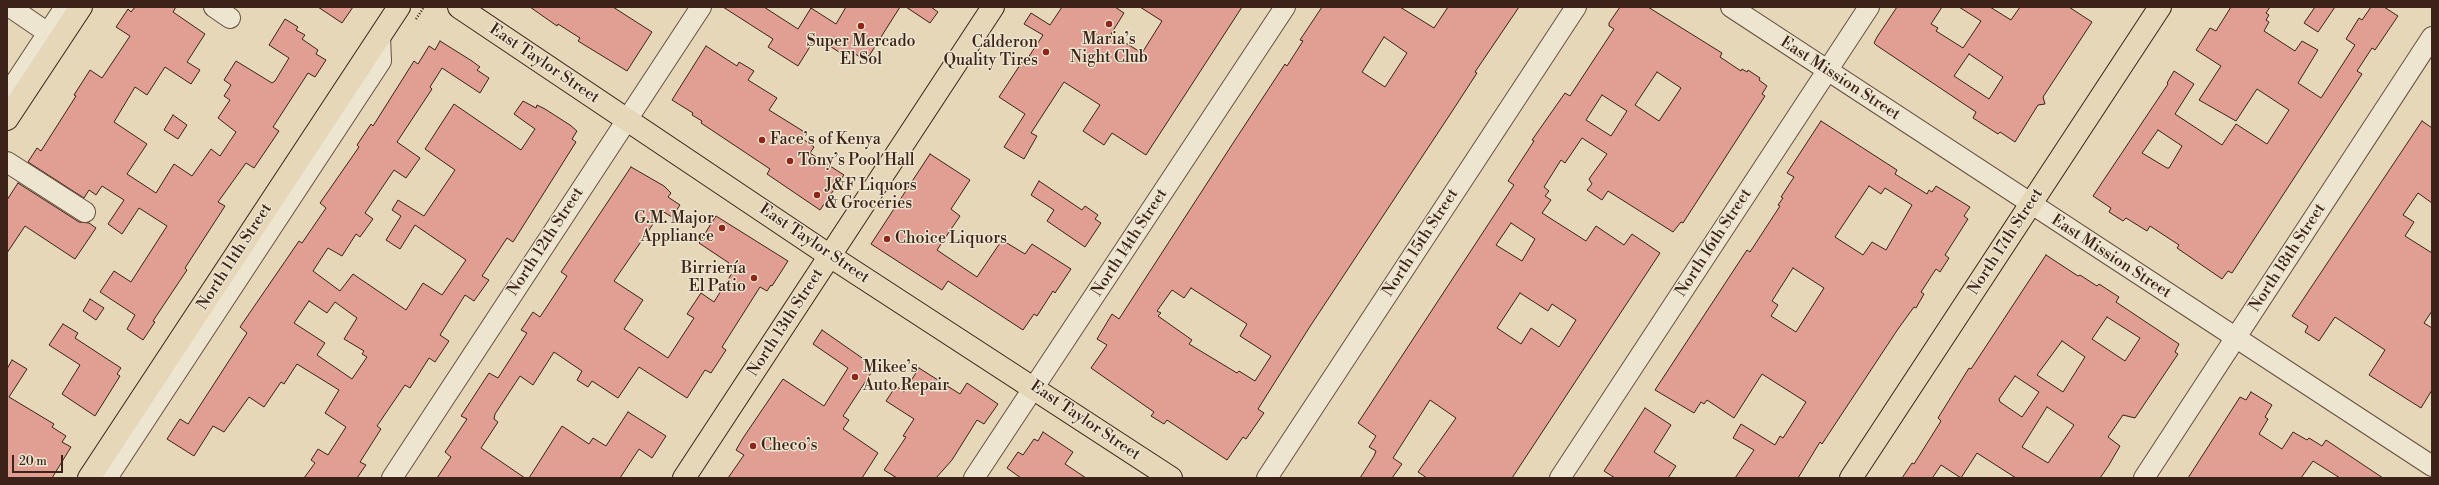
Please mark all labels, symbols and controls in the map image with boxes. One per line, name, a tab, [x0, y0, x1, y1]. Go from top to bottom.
marker: Maria’s Night Club	[1104, 19, 1114, 29]
street label: East Taylor Street	[485, 20, 603, 108]
marker: Super Mercado El Sol	[856, 21, 866, 31]
place label: Maria’s Night Club	[1070, 30, 1148, 68]
place label: Super Mercado El Sol	[806, 32, 916, 70]
place label: Calderon Quality Tires	[943, 33, 1038, 71]
street label: East Mission Street	[1776, 33, 1904, 125]
marker: Calderon Quality Tires	[1041, 47, 1051, 57]
place label: Face’s of Kenya	[770, 130, 881, 150]
marker: Face’s of Kenya	[757, 135, 767, 145]
place label: Tony’s Pool Hall	[798, 151, 915, 171]
marker: Tony’s Pool Hall	[785, 156, 795, 166]
place label: J&F Liquors & Groceries	[825, 176, 917, 214]
street label: North 12th Street	[504, 184, 588, 300]
street label: North 14th Street	[1088, 185, 1172, 301]
street label: North 16th Street	[1672, 185, 1756, 301]
street label: North 17th Street	[1964, 185, 2048, 299]
street label: North 15th Street	[1379, 186, 1463, 300]
marker: J&F Liquors & Groceries	[812, 190, 822, 200]
street label: North 11th Street	[193, 200, 277, 314]
street label: East Taylor Street	[755, 200, 873, 288]
street label: North 18th Street	[2246, 200, 2330, 316]
place label: G.M. Major Appliance	[634, 209, 714, 247]
street label: East Mission Street	[2047, 211, 2175, 303]
marker: G.M. Major Appliance	[717, 223, 727, 233]
place label: Choice Liquors	[895, 229, 1007, 249]
marker: Choice Liquors	[882, 234, 892, 244]
place label: Birriería El Patio	[681, 259, 746, 297]
street label: North 13th Street	[744, 266, 828, 380]
marker: Birriería El Patio	[749, 273, 759, 283]
place label: Mikee’s Auto Repair	[863, 358, 949, 396]
marker: Mikee’s Auto Repair	[850, 372, 860, 382]
street label: East Taylor Street	[1026, 377, 1144, 465]
place label: Checo’s	[761, 436, 817, 456]
marker: Checo’s	[748, 441, 758, 451]
scale bar	[14, 447, 65, 473]
text: 20 m	[19, 454, 47, 469]

